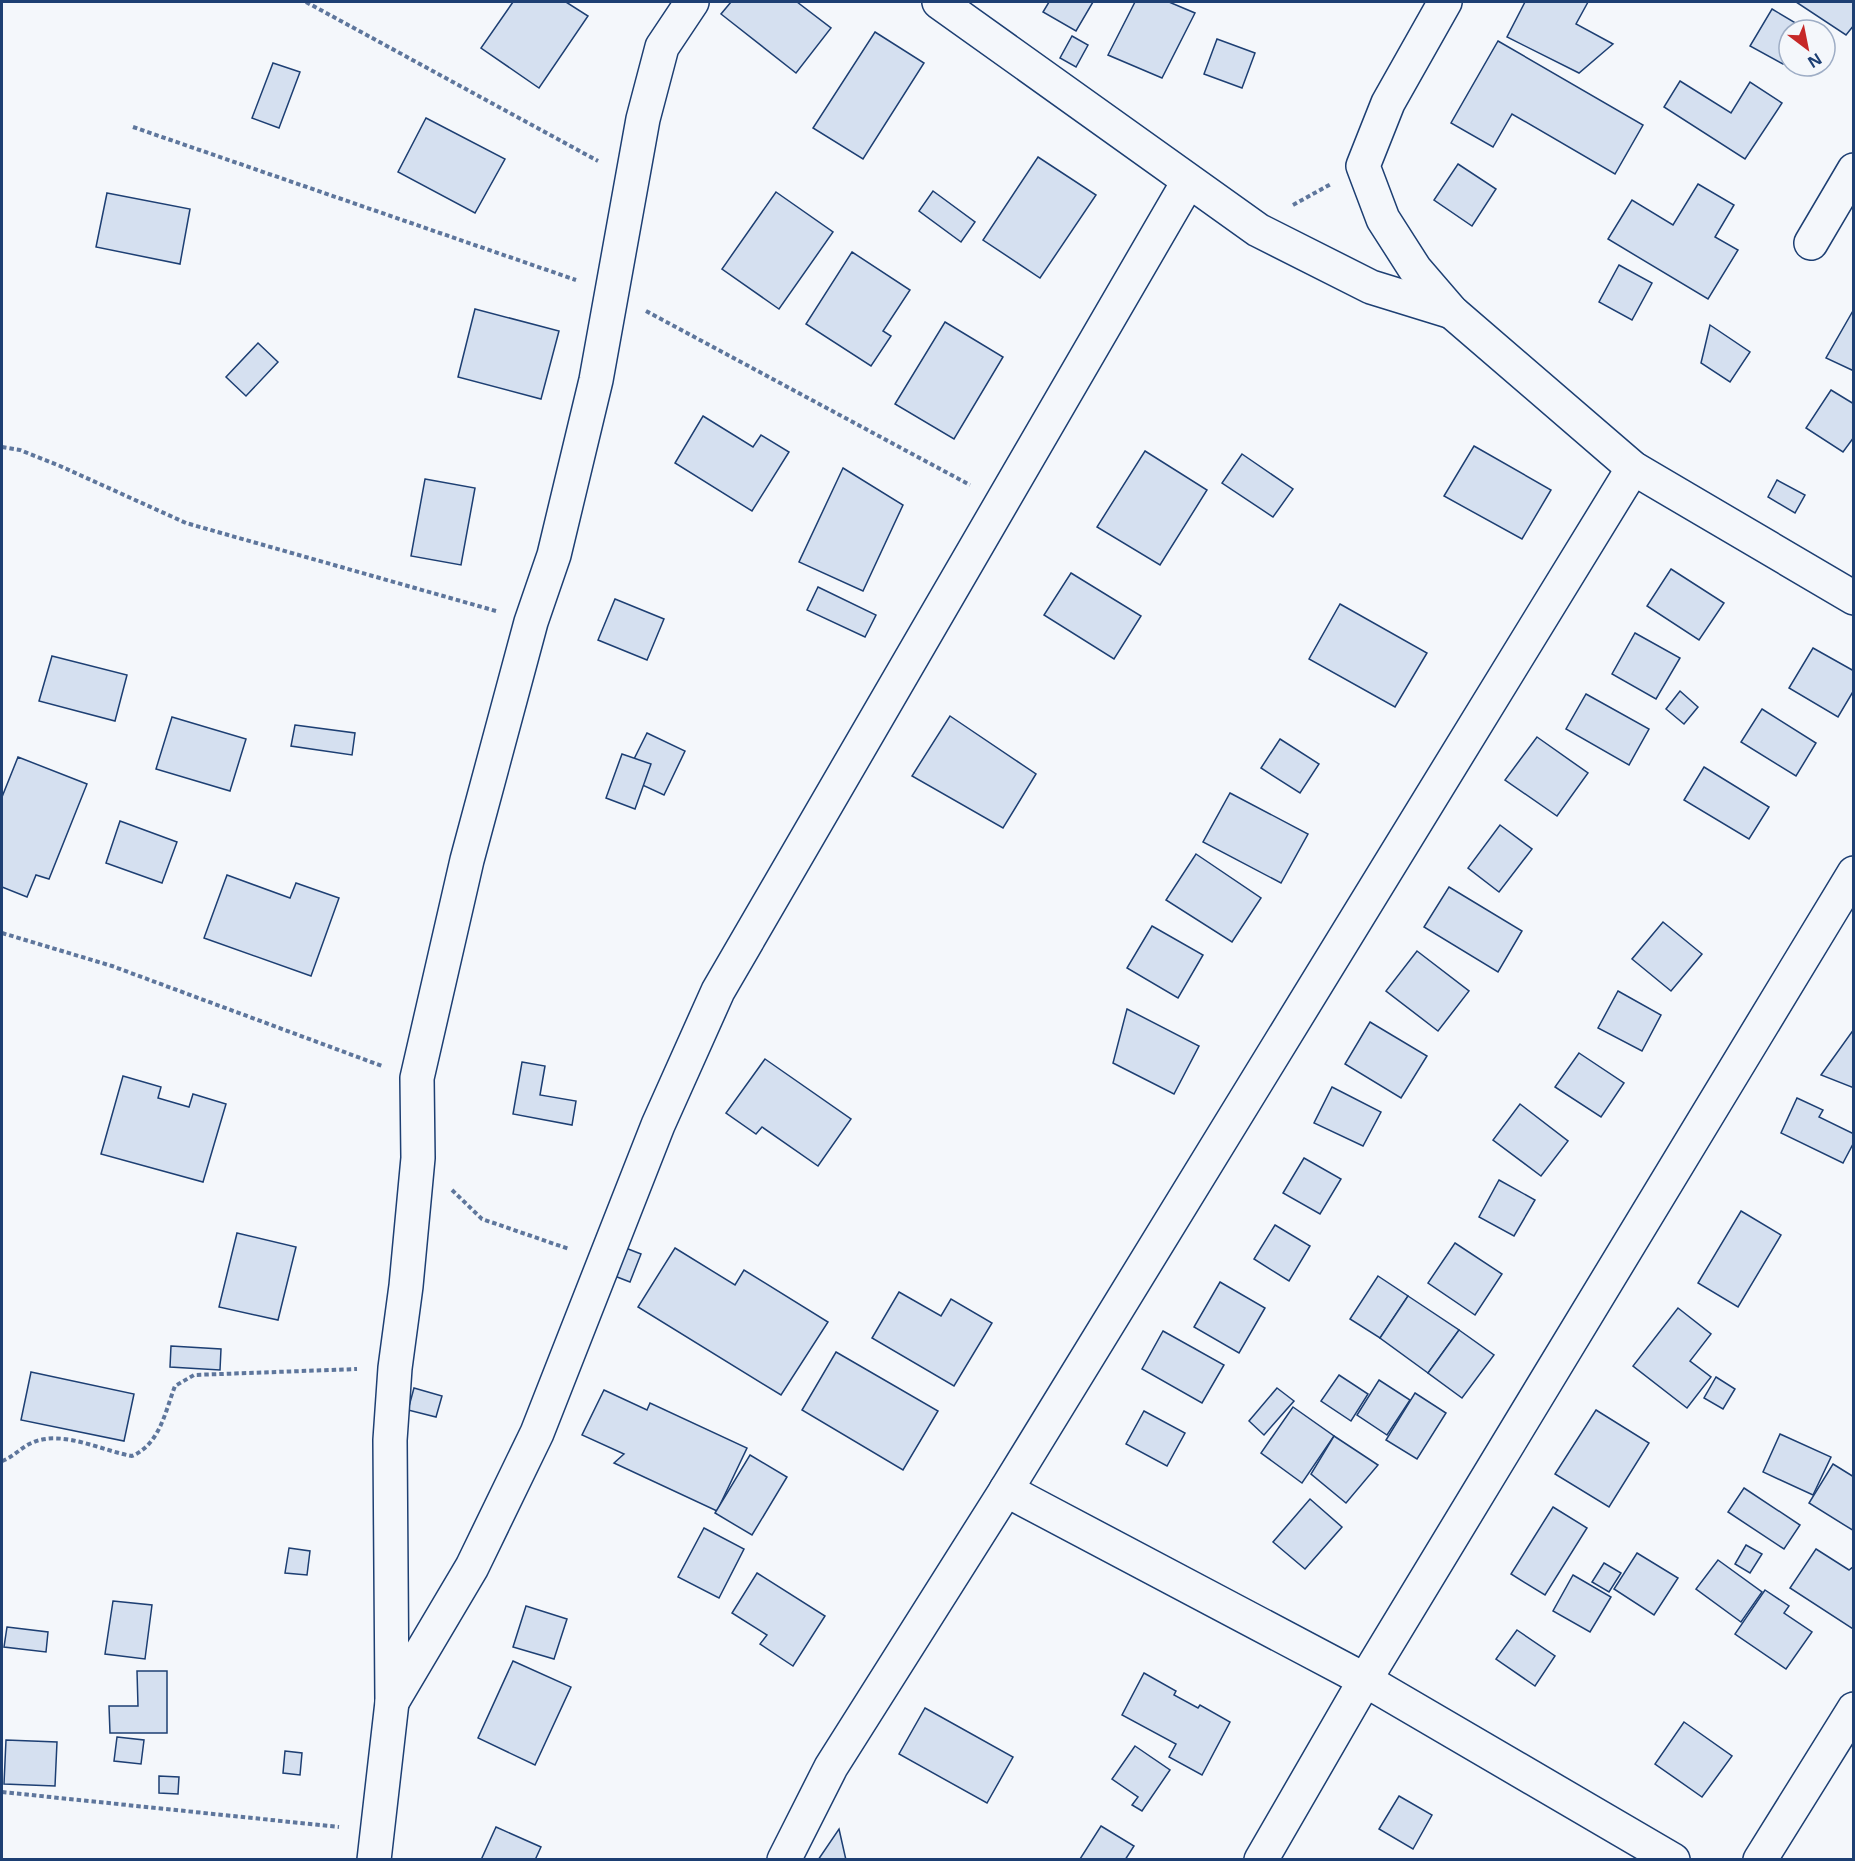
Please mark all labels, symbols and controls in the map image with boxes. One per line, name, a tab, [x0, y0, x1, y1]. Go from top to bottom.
north arrow	[1777, 18, 1837, 78]
text: N	[1804, 48, 1826, 73]

